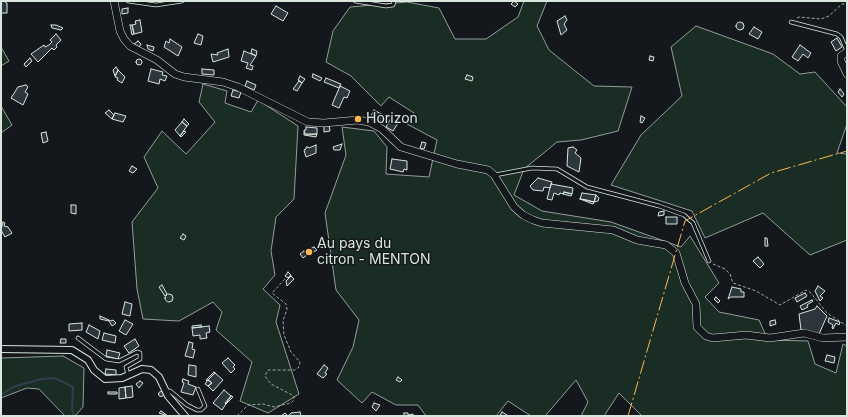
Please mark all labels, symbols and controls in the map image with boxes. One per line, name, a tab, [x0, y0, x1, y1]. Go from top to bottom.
place label: Horizon	[366, 111, 418, 127]
marker: Horizon	[353, 114, 363, 124]
place label: Au pays du citron - MENTON	[317, 236, 430, 268]
marker: Au pays du citron - MENTON	[304, 247, 314, 257]

